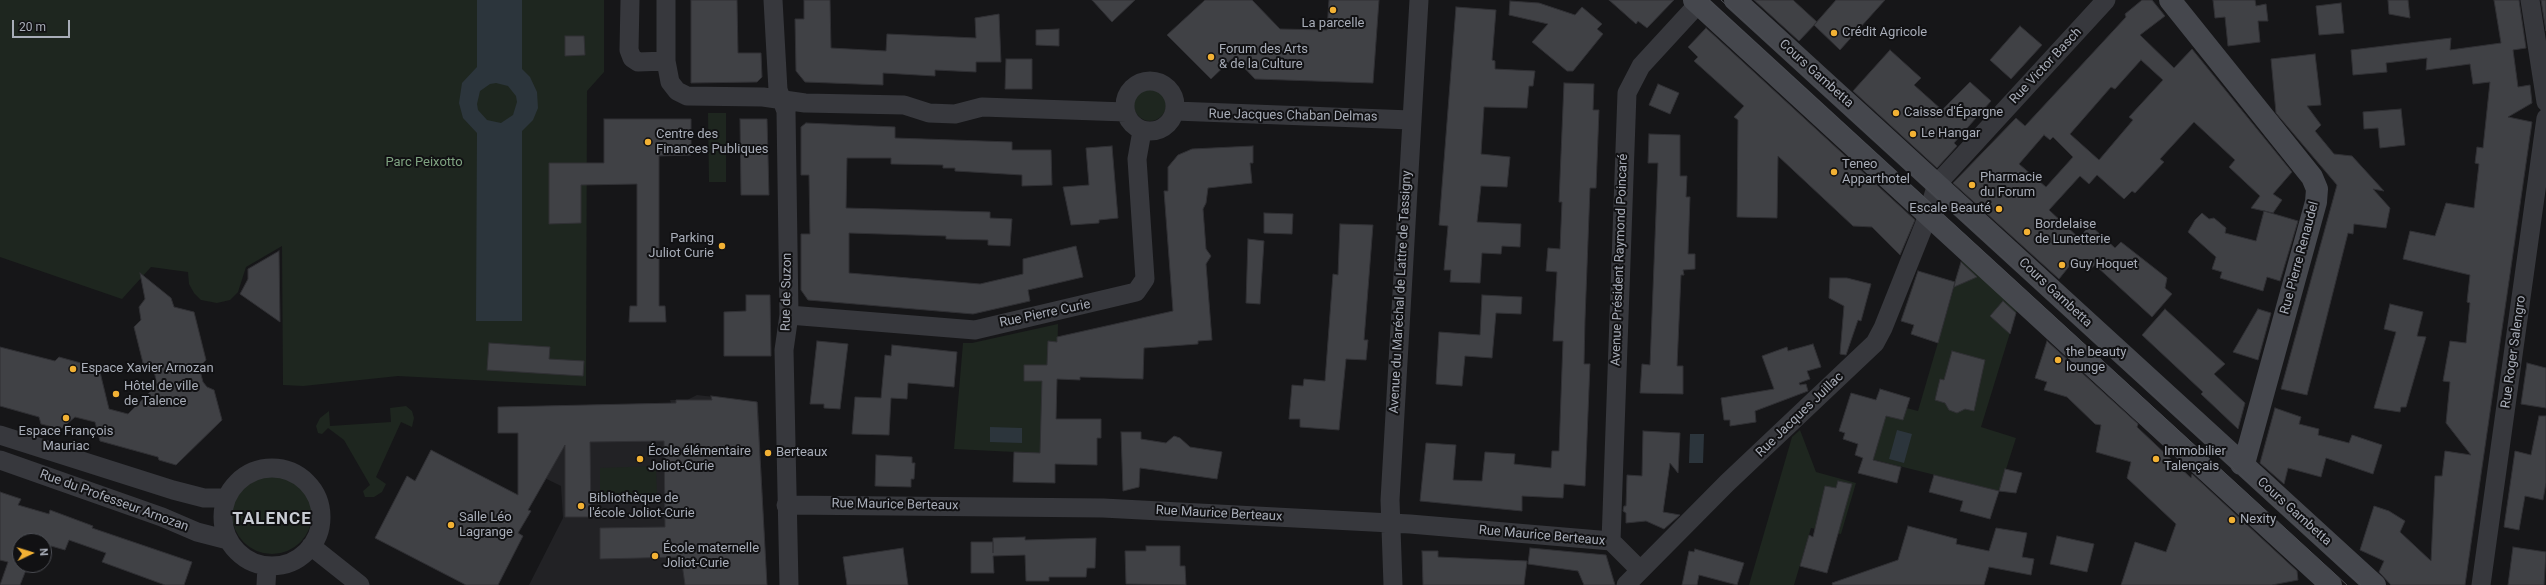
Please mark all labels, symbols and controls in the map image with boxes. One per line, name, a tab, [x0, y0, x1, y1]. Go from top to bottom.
marker: La parcelle	[1328, 5, 1338, 15]
scale bar	[14, 12, 72, 38]
place label: La parcelle	[1302, 16, 1364, 32]
text: 20 m	[19, 20, 46, 34]
place label: Crédit Agricole	[1842, 25, 1927, 41]
street label: Rue Victor Basch	[2007, 25, 2085, 107]
marker: Crédit Agricole	[1829, 28, 1839, 38]
street label: Cours Gambetta	[1776, 37, 1856, 111]
place label: Forum des Arts & de la Culture	[1219, 42, 1308, 73]
marker: Forum des Arts & de la Culture	[1206, 52, 1216, 62]
place label: Caisse d'Épargne	[1904, 105, 2003, 121]
street label: Rue Jacques Chaban Delmas	[1208, 107, 1378, 125]
marker: Caisse d'Épargne	[1891, 108, 1901, 118]
place label: Le Hangar	[1921, 126, 1980, 142]
place label: Centre des Finances Publiques	[656, 127, 769, 158]
marker: Le Hangar	[1908, 129, 1918, 139]
marker: Centre des Finances Publiques	[643, 137, 653, 147]
street label: Avenue Président Raymond Poincaré	[1608, 154, 1632, 366]
park label: Parc Peixotto	[385, 155, 463, 171]
place label: Teneo Apparthotel	[1842, 157, 1910, 188]
marker: Teneo Apparthotel	[1829, 167, 1839, 177]
street label: Avenue du Maréchal de Lattre de Tassigny	[1387, 170, 1415, 414]
place label: Pharmacie du Forum	[1980, 170, 2042, 201]
marker: Pharmacie du Forum	[1967, 180, 1977, 190]
street label: Rue Pierre Renaudel	[2277, 200, 2323, 316]
place label: Escale Beauté	[1909, 201, 1991, 217]
marker: Escale Beauté	[1994, 204, 2004, 214]
place label: Bordelaise de Lunetterie	[2035, 217, 2110, 248]
marker: Bordelaise de Lunetterie	[2022, 227, 2032, 237]
place label: Parking Juliot Curie	[648, 231, 714, 262]
marker: Parking Juliot Curie	[717, 241, 727, 251]
street label: Rue de Suzon	[779, 253, 795, 331]
street label: Cours Gambetta	[2015, 255, 2095, 331]
place label: Guy Hoquet	[2070, 257, 2138, 273]
marker: Guy Hoquet	[2057, 260, 2067, 270]
street label: Rue Roger Salengro	[2498, 295, 2530, 409]
street label: Rue Pierre Curie	[998, 297, 1092, 331]
place label: the beauty lounge	[2066, 345, 2126, 376]
marker: the beauty lounge	[2053, 355, 2063, 365]
place label: Espace Xavier Arnozan	[81, 361, 214, 377]
marker: Espace Xavier Arnozan	[68, 364, 78, 374]
street label: Rue Jacques Juillac	[1753, 369, 1847, 461]
place label: Hôtel de ville de Talence	[124, 379, 198, 410]
marker: Hôtel de ville de Talence	[111, 389, 121, 399]
marker: Espace François Mauriac	[61, 413, 71, 423]
place label: Espace François Mauriac	[19, 424, 113, 455]
place label: École élémentaire Joliot-Curie	[648, 444, 751, 475]
place label: Immobilier Talençais	[2164, 444, 2226, 475]
place label: Berteaux	[776, 445, 828, 461]
marker: Berteaux	[763, 448, 773, 458]
marker: École élémentaire Joliot-Curie	[635, 454, 645, 464]
marker: Immobilier Talençais	[2151, 454, 2161, 464]
street label: Rue du Professeur Arnozan	[37, 467, 191, 535]
street label: Cours Gambetta	[2254, 475, 2334, 549]
place label: Bibliothèque de l'école Joliot-Curie	[589, 491, 695, 522]
street label: Rue Maurice Berteaux	[831, 496, 959, 514]
marker: Bibliothèque de l'école Joliot-Curie	[576, 501, 586, 511]
street label: Rue Maurice Berteaux	[1155, 503, 1283, 525]
district label: TALENCE	[232, 510, 312, 530]
place label: Salle Léo Lagrange	[459, 510, 513, 541]
place label: Nexity	[2240, 512, 2276, 528]
marker: Nexity	[2227, 515, 2237, 525]
marker: Salle Léo Lagrange	[446, 520, 456, 530]
street label: Rue Maurice Berteaux	[1478, 523, 1606, 549]
north arrow	[12, 533, 52, 573]
place label: École maternelle Joliot-Curie	[663, 541, 759, 572]
text: N	[37, 548, 50, 557]
marker: École maternelle Joliot-Curie	[650, 551, 660, 561]

